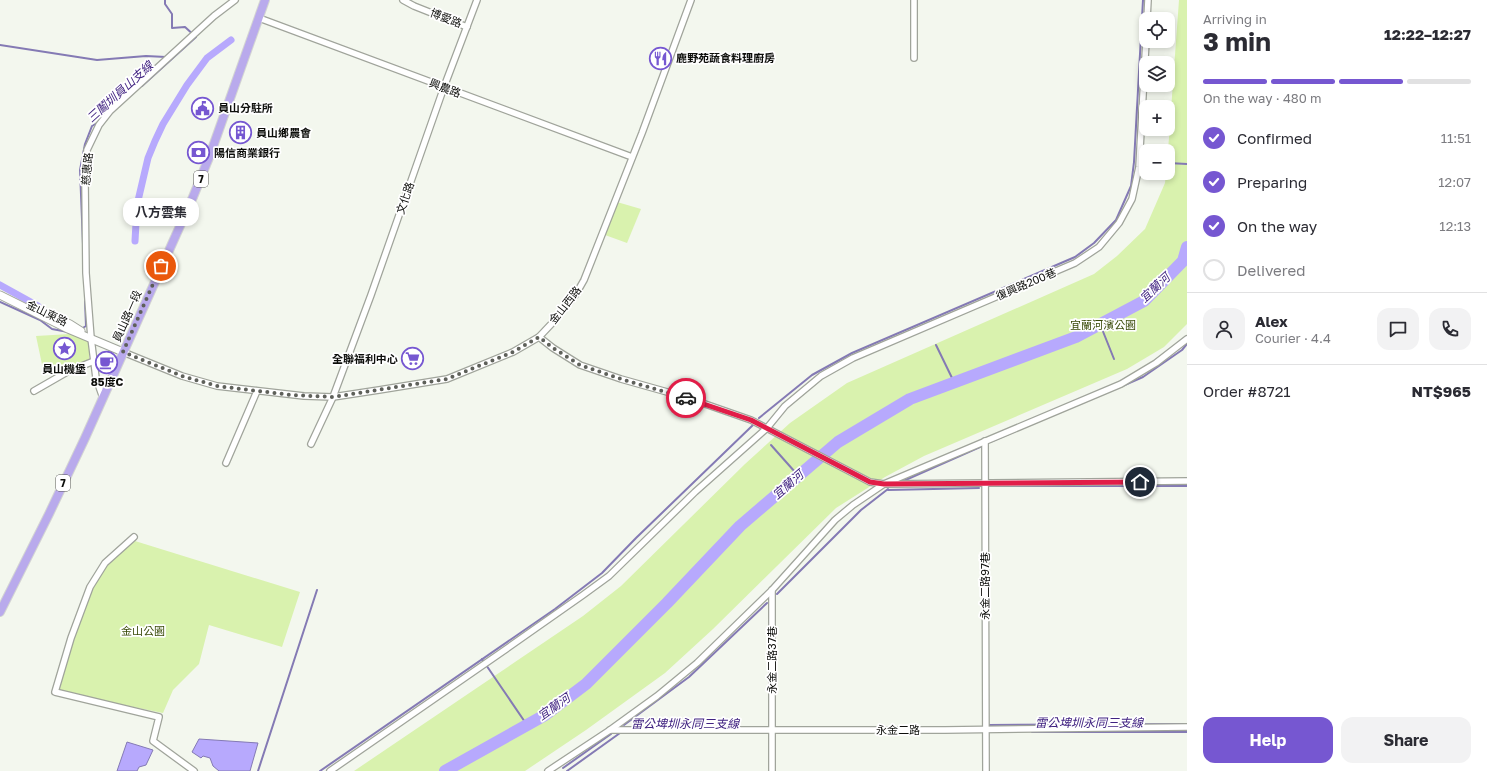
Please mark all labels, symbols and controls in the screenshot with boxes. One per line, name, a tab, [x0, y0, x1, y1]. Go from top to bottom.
street label: 博愛路	[428, 6, 464, 30]
text: Arriving in	[1203, 11, 1267, 27]
map controls	[1139, 12, 1175, 180]
button: locate	[1139, 12, 1175, 48]
text: 12:22–12:27	[1384, 25, 1471, 43]
text: 3 min	[1203, 26, 1271, 57]
restaurant icon: 鹿野苑蔬食料理廚房	[647, 45, 673, 71]
place label: 鹿野苑蔬食料理廚房	[676, 51, 775, 64]
button: layers	[1139, 56, 1175, 92]
water label: 三鬮圳員山支線	[83, 57, 157, 125]
street label: 興農路	[427, 76, 463, 99]
text: On the way · 480 m	[1203, 90, 1322, 106]
public building icon: 員山分駐所	[189, 95, 215, 121]
button: +	[1139, 100, 1175, 136]
place label: 員山分駐所	[218, 101, 273, 114]
building icon: 員山鄉農會	[227, 120, 253, 146]
place label: 員山鄉農會	[256, 126, 311, 139]
icon: check	[1203, 127, 1225, 149]
text: Confirmed	[1237, 129, 1312, 147]
text: 11:51	[1441, 130, 1471, 146]
bank icon: 陽信商業銀行	[185, 140, 211, 166]
button: −	[1139, 144, 1175, 180]
place label: 陽信商業銀行	[214, 146, 280, 159]
street label: 慈惠路	[79, 152, 94, 186]
road number: 7	[194, 171, 208, 187]
icon: check	[1203, 171, 1225, 193]
text: Preparing	[1237, 173, 1307, 191]
text: 12:07	[1438, 174, 1471, 190]
street label: 文化路	[393, 180, 416, 216]
callout: 八方雲集	[123, 198, 199, 226]
text: 八方雲集	[135, 204, 187, 220]
icon: check	[1203, 215, 1225, 237]
text: On the way	[1237, 217, 1317, 235]
text: 12:13	[1439, 218, 1471, 234]
pin	[144, 249, 178, 283]
icon: bag	[150, 255, 172, 277]
text: Delivered	[1237, 261, 1305, 279]
street label: 復興路200巷	[994, 265, 1058, 302]
water label: 宜蘭河	[1136, 269, 1174, 305]
street label: 金山西路	[546, 283, 583, 326]
street label: 員山路一段	[109, 288, 144, 344]
street label: 金山東路	[25, 297, 70, 328]
button: person	[1203, 308, 1245, 350]
button: chat	[1377, 308, 1419, 350]
button: phone	[1429, 308, 1471, 350]
text: Alex	[1255, 312, 1288, 330]
park label: 宜蘭河濱公園	[1070, 318, 1136, 331]
text: Courier · 4.4	[1255, 330, 1331, 346]
place icon: 員山機堡	[51, 336, 77, 362]
supermarket icon: 全聯福利中心	[400, 346, 426, 372]
cafe icon: 85度C	[94, 349, 120, 375]
place label: 全聯福利中心	[332, 352, 398, 365]
place label: 員山機堡	[42, 362, 86, 375]
place label: 85度C	[91, 375, 123, 388]
courier	[666, 378, 706, 418]
text: Order #8721	[1203, 382, 1291, 400]
text: NT$965	[1412, 382, 1471, 400]
icon: car	[675, 387, 697, 409]
pin	[1123, 465, 1157, 499]
water label: 宜蘭河	[769, 466, 808, 502]
icon: home	[1129, 471, 1151, 493]
road number: 7	[56, 475, 70, 491]
street label: 永金二路97巷	[978, 552, 991, 620]
park label: 金山公園	[121, 624, 165, 637]
street label: 永金二路37巷	[765, 626, 778, 694]
water label: 宜蘭河	[535, 689, 574, 723]
water label: 雷公埤圳永同三支線	[1035, 715, 1145, 730]
water label: 雷公埤圳永同三支線	[631, 716, 741, 731]
button: Help	[1203, 717, 1333, 763]
button: Share	[1341, 717, 1471, 763]
street label: 永金二路	[876, 723, 920, 736]

